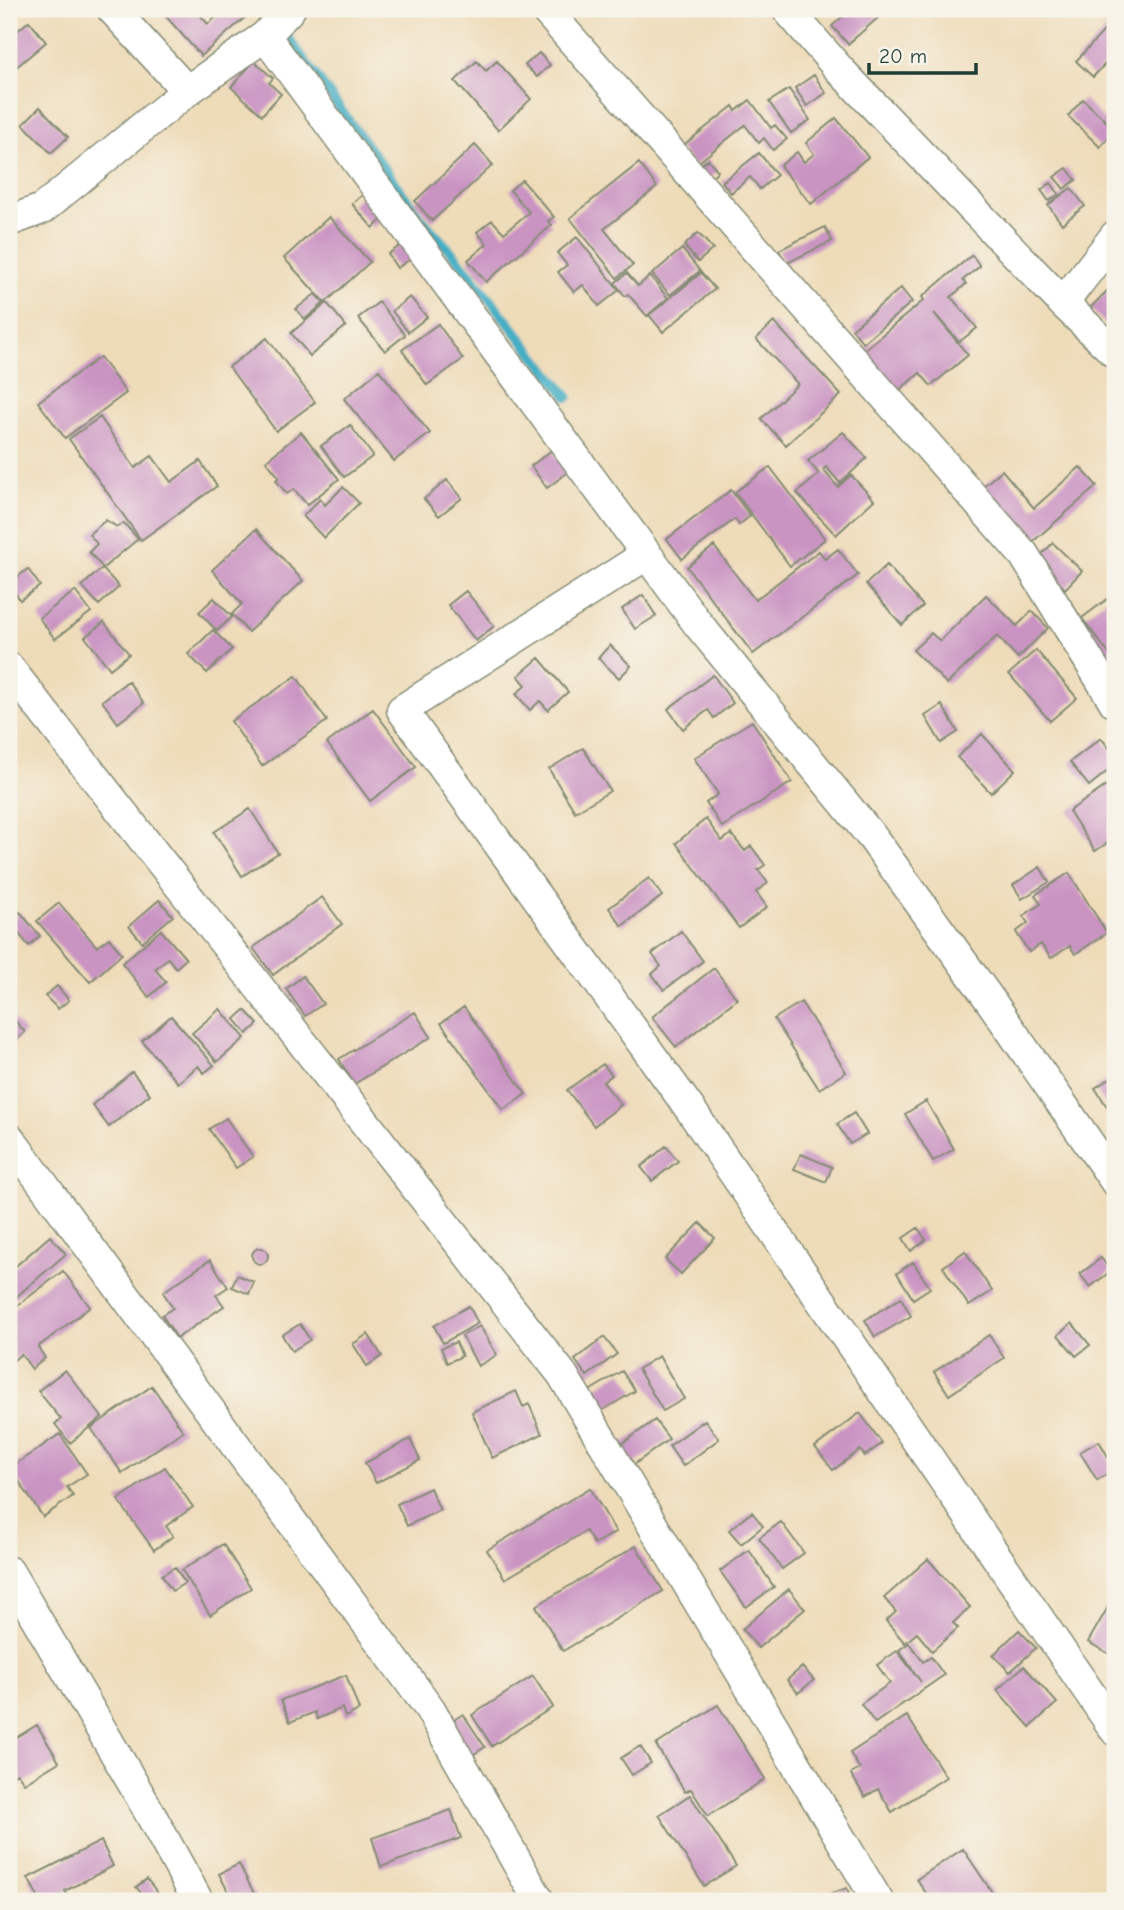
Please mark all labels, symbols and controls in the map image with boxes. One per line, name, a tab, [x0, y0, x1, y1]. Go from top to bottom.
scale bar	[869, 32, 975, 76]
text: 20 m	[879, 44, 927, 68]

